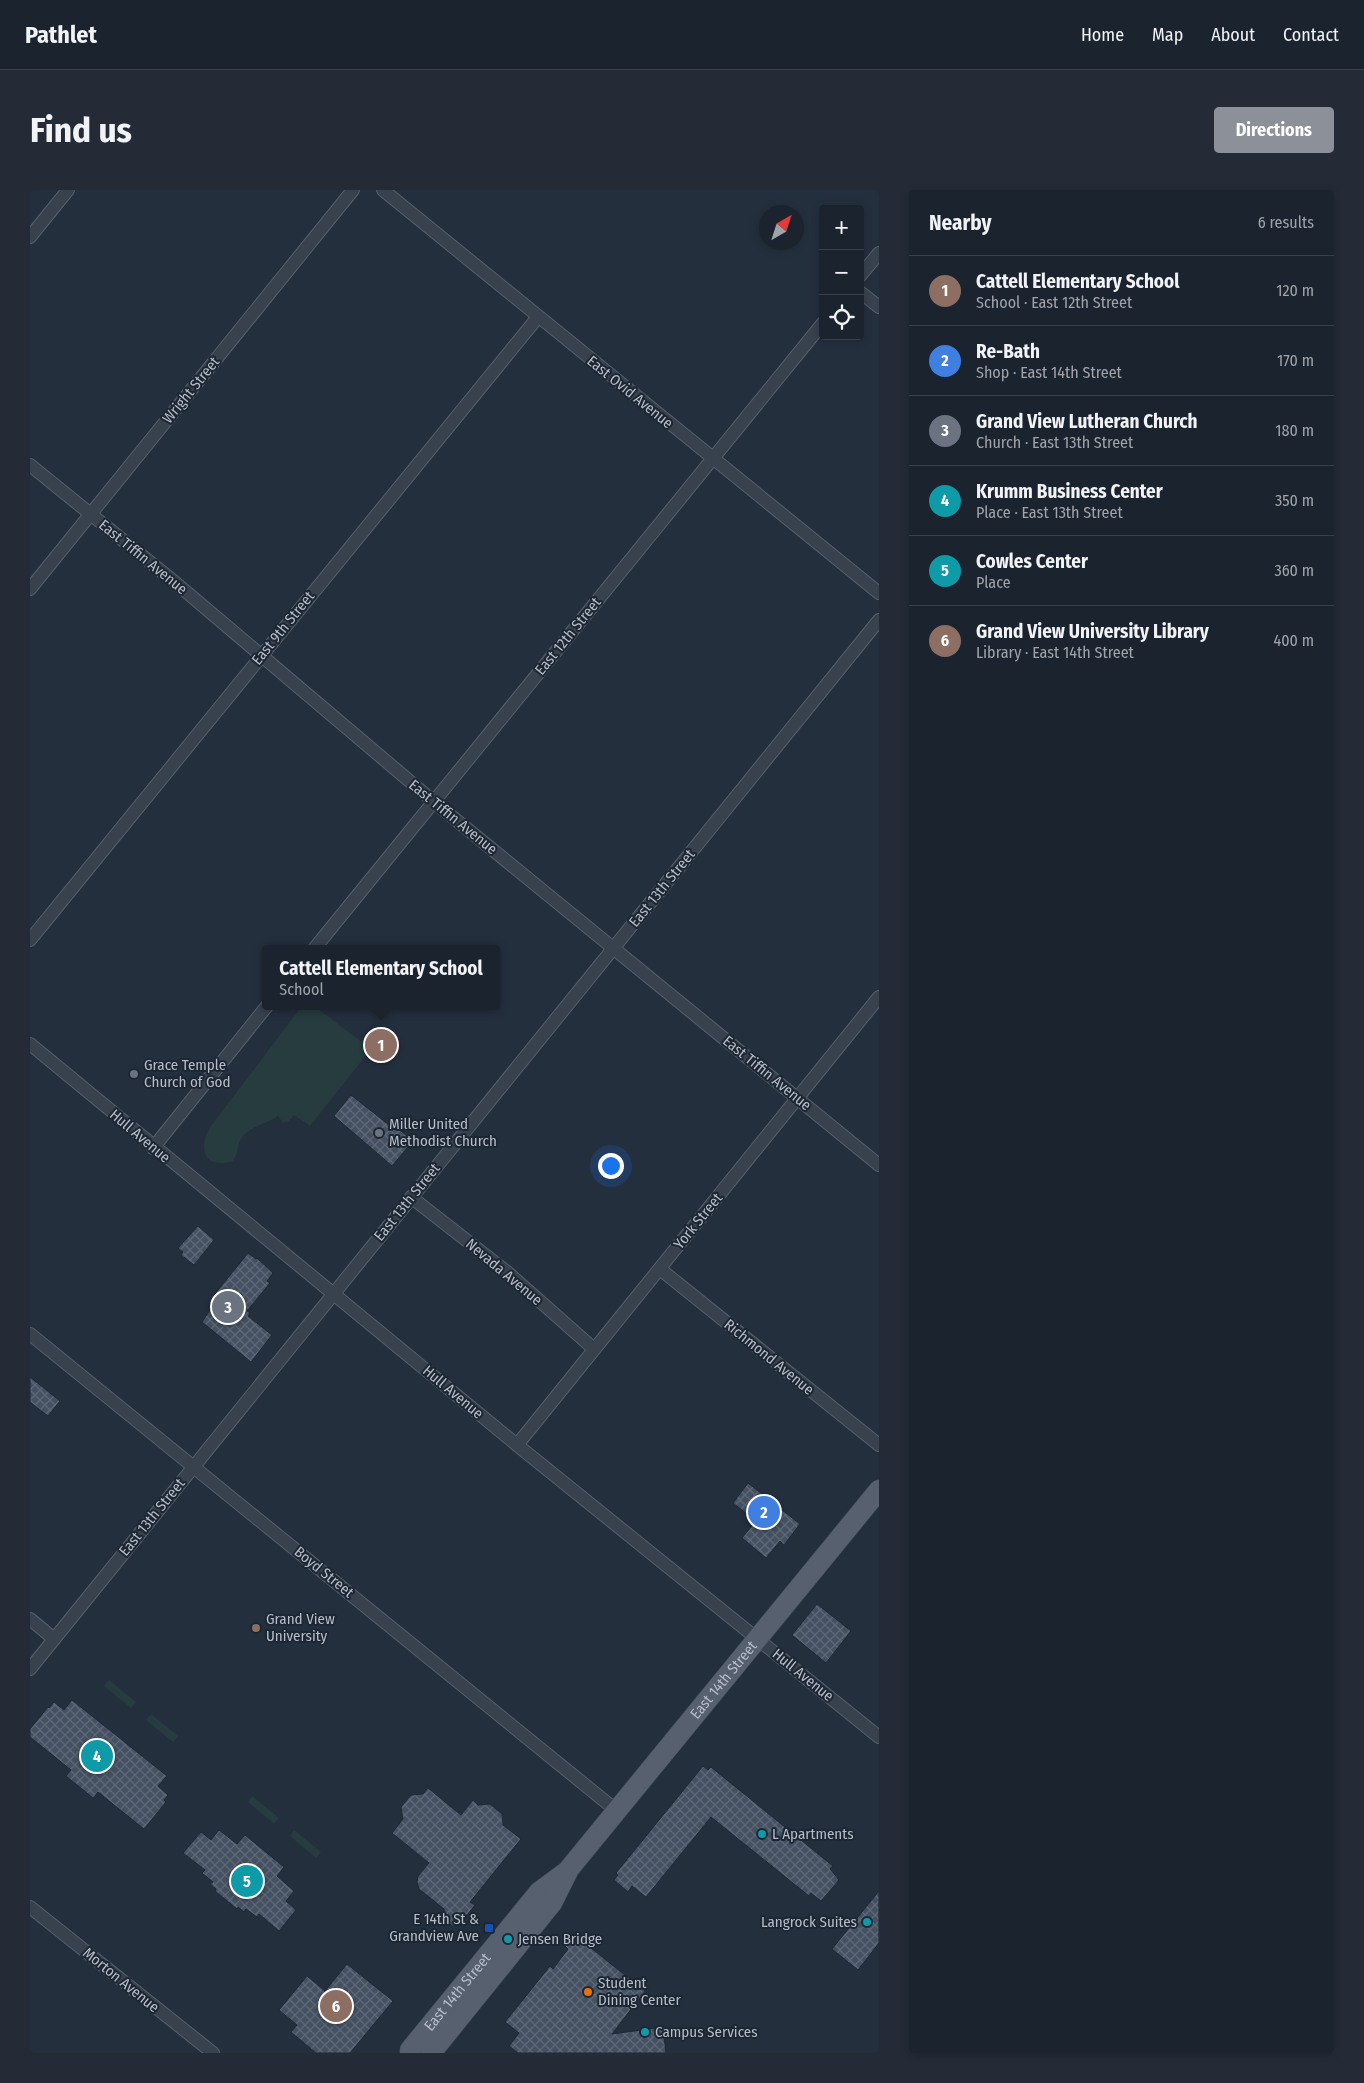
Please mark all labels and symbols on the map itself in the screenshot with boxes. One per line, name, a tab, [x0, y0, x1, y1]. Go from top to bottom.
north arrow	[759, 205, 804, 250]
street label: East Ovid Avenue	[583, 352, 677, 432]
street label: Wright Street	[159, 353, 223, 427]
street label: East Tiffin Avenue	[95, 516, 191, 598]
street label: East 9th Street	[248, 588, 318, 668]
street label: East 12th Street	[531, 593, 605, 678]
street label: East Tiffin Avenue	[405, 776, 501, 858]
street label: East 13th Street	[625, 845, 699, 930]
pin: 1	[365, 1026, 397, 1064]
street label: East Tiffin Avenue	[719, 1032, 815, 1114]
place label: Grace Temple Church of God	[144, 1056, 230, 1091]
marker: Grace Temple Church of God	[128, 1068, 140, 1080]
street label: Hull Avenue	[106, 1105, 174, 1167]
place label: Miller United Methodist Church	[389, 1115, 497, 1150]
marker: Miller United Methodist Church	[373, 1127, 385, 1139]
your location	[598, 1153, 624, 1179]
street label: East 13th Street	[370, 1159, 444, 1244]
street label: York Street	[670, 1189, 726, 1253]
street label: Nevada Avenue	[462, 1235, 546, 1309]
pin: 3	[212, 1288, 244, 1326]
street label: Richmond Avenue	[720, 1315, 818, 1399]
street label: Hull Avenue	[419, 1361, 487, 1423]
street label: East 13th Street	[115, 1474, 189, 1559]
pin: 2	[748, 1493, 780, 1531]
street label: Boyd Street	[291, 1543, 357, 1601]
place label: Grand View University	[266, 1610, 335, 1645]
marker: Grand View University	[250, 1622, 262, 1634]
street label: East 14th Street	[686, 1637, 761, 1723]
street label: Hull Avenue	[769, 1645, 837, 1705]
pin: 4	[81, 1737, 113, 1775]
place label: L Apartments	[772, 1825, 854, 1843]
marker: L Apartments	[756, 1828, 768, 1840]
pin: 5	[231, 1862, 263, 1900]
place label: E 14th St & Grandview Ave	[389, 1910, 479, 1945]
place label: Langrock Suites	[761, 1913, 857, 1931]
marker: Langrock Suites	[861, 1916, 873, 1928]
marker: E 14th St & Grandview Ave	[483, 1922, 495, 1934]
place label: Jensen Bridge	[518, 1930, 602, 1948]
marker: Jensen Bridge	[502, 1933, 514, 1945]
street label: Morton Avenue	[79, 1944, 163, 2016]
street label: East 14th Street	[420, 1949, 495, 2035]
place label: Student Dining Center	[598, 1974, 681, 2009]
marker: Student Dining Center	[582, 1986, 594, 1998]
pin: 6	[320, 1987, 352, 2025]
place label: Campus Services	[655, 2023, 758, 2041]
marker: Campus Services	[639, 2026, 651, 2038]

